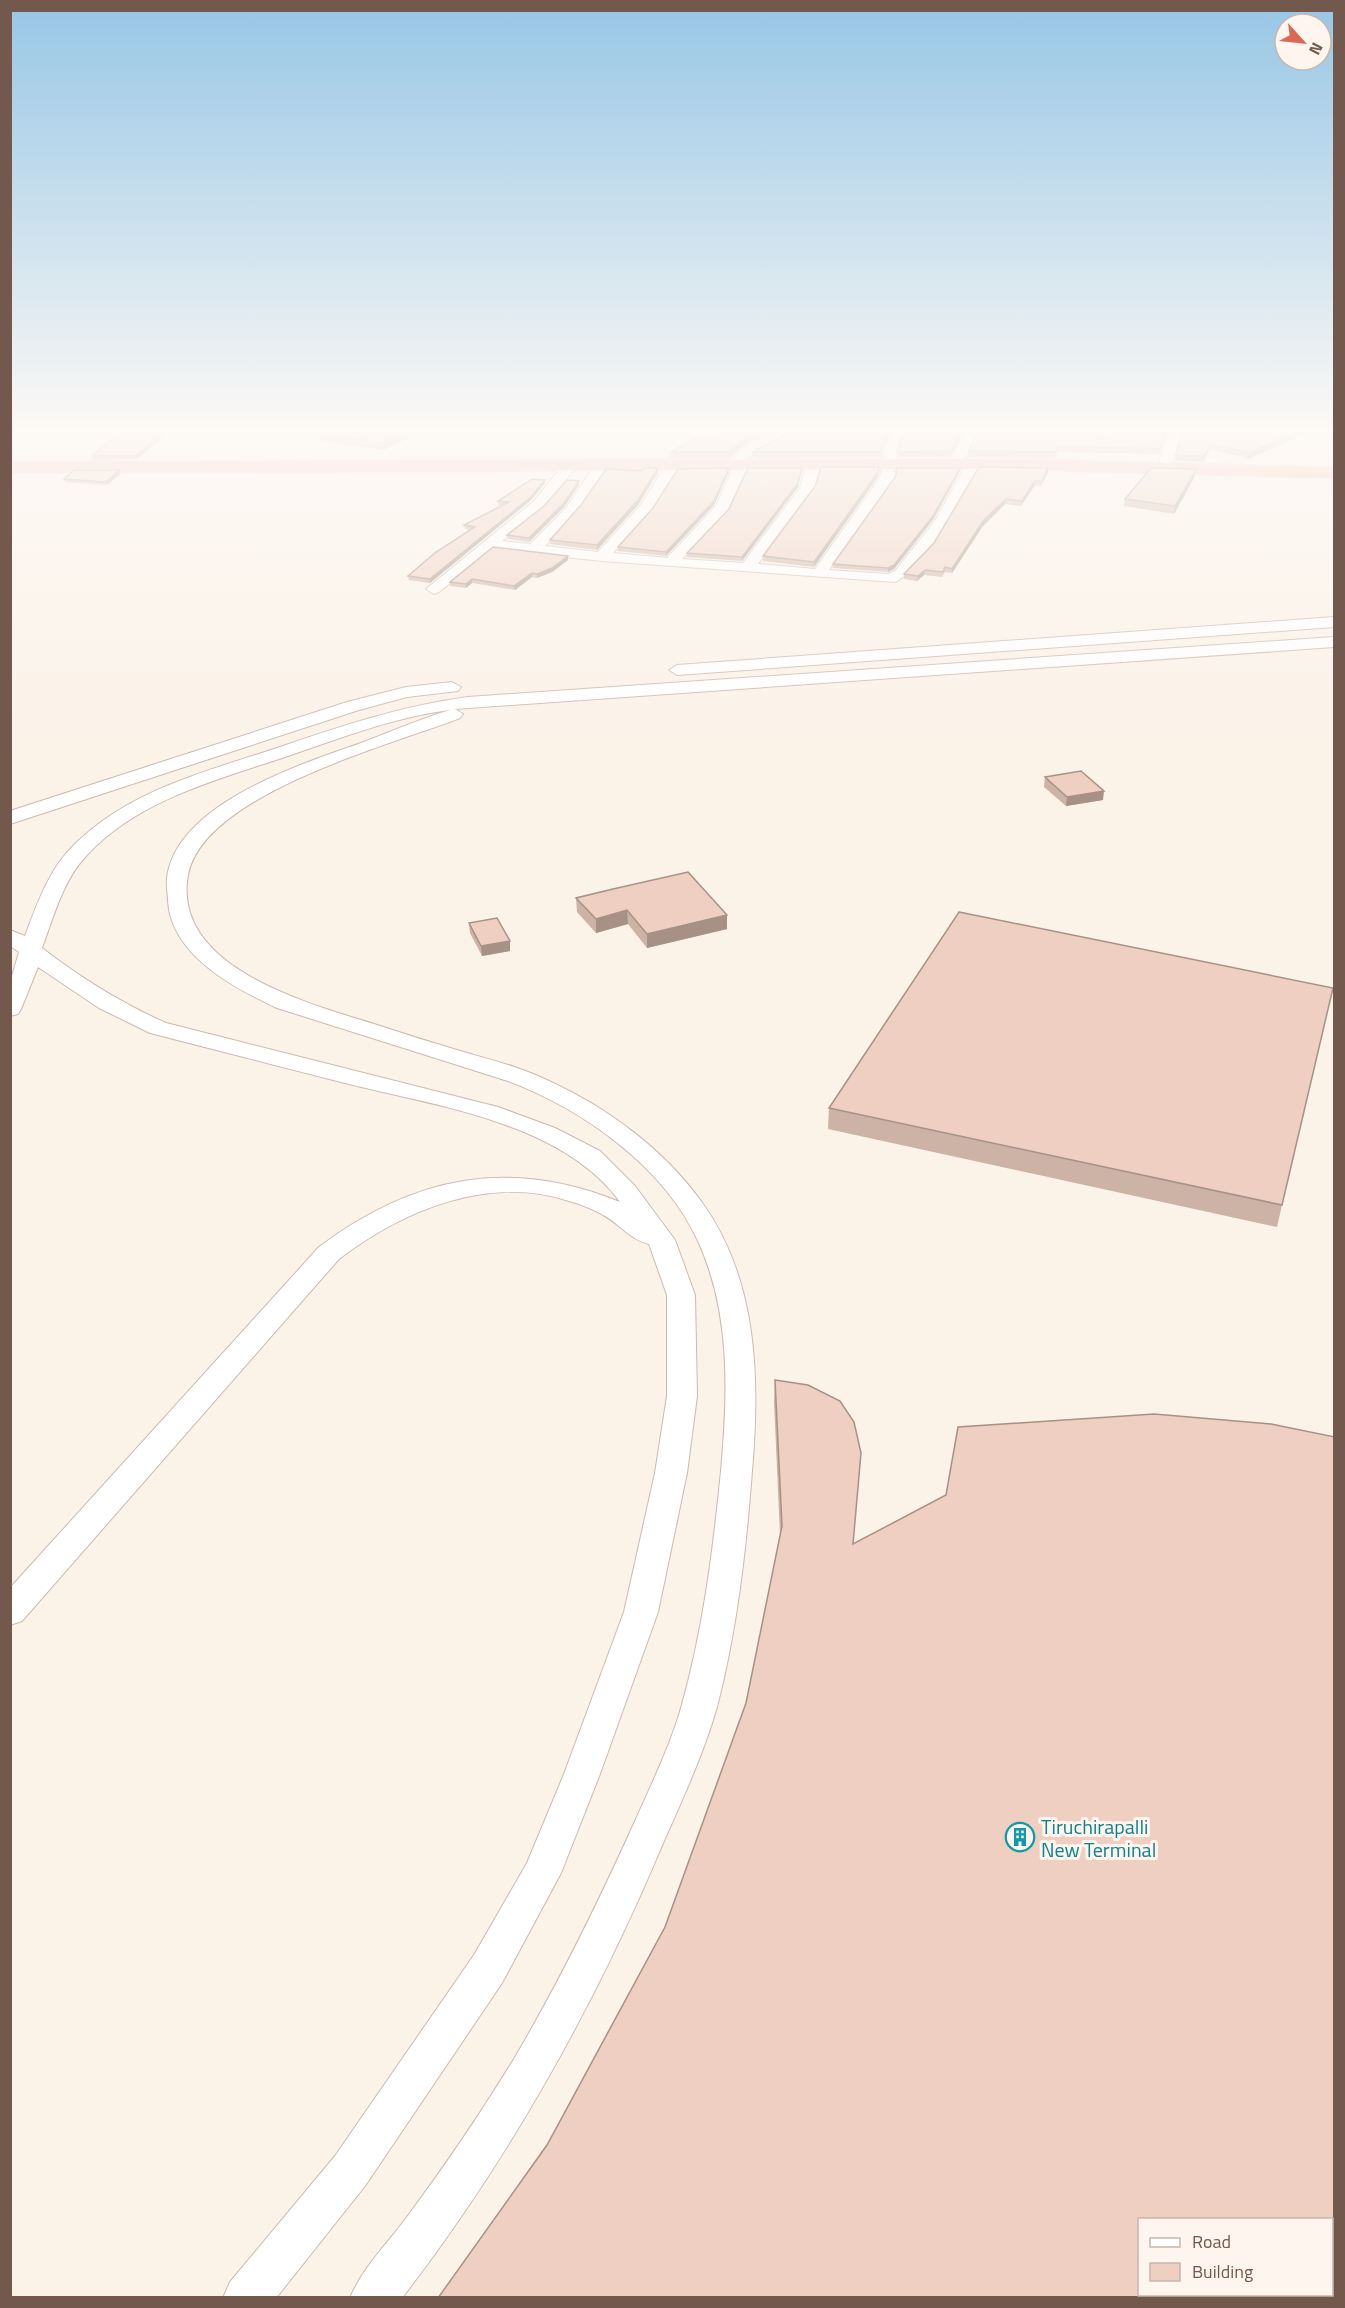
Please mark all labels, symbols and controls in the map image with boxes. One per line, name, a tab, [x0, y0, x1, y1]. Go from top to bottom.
north arrow	[1273, 12, 1333, 72]
text: N	[1303, 38, 1330, 59]
place label: Tiruchirapalli New Terminal	[1041, 1811, 1156, 1865]
building icon: Tiruchirapalli New Terminal	[1004, 1821, 1036, 1853]
legend	[1138, 2218, 1333, 2296]
text: Road	[1192, 2228, 1231, 2255]
text: Building	[1192, 2258, 1253, 2285]

